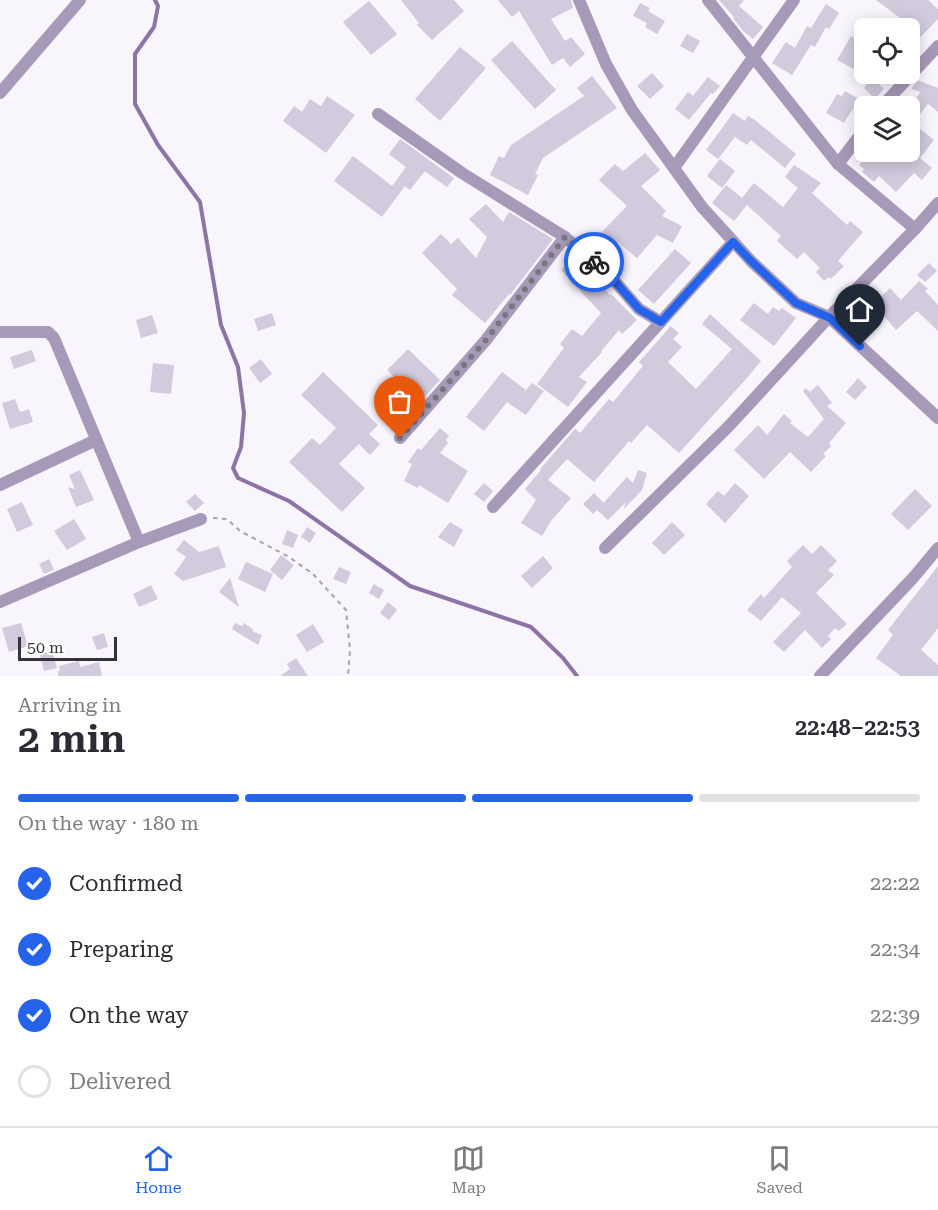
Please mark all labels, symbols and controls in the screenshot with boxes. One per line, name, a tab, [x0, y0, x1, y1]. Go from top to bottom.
map controls	[854, 18, 920, 162]
button: locate	[854, 18, 920, 84]
button: layers	[854, 96, 920, 162]
courier	[564, 232, 624, 292]
icon: bike	[578, 246, 611, 279]
pin	[834, 284, 885, 346]
icon: home	[843, 293, 876, 326]
pin	[374, 376, 425, 438]
icon: bag	[383, 385, 416, 418]
scale bar	[18, 634, 117, 662]
text: 50 m	[27, 638, 64, 657]
text: Arriving in	[18, 693, 121, 717]
text: 22:48–22:53	[795, 715, 920, 740]
text: 2 min	[18, 716, 125, 762]
text: On the way · 180 m	[18, 811, 199, 835]
icon: check	[18, 867, 51, 900]
text: Confirmed	[69, 871, 183, 896]
text: 22:22	[870, 871, 920, 895]
icon: check	[18, 933, 51, 966]
text: Preparing	[69, 937, 173, 962]
text: 22:34	[870, 937, 920, 961]
icon: check	[18, 999, 51, 1032]
text: On the way	[69, 1003, 189, 1028]
text: 22:39	[870, 1003, 920, 1027]
text: Delivered	[69, 1069, 171, 1094]
tab: Home	[135, 1142, 182, 1197]
tab: Map	[452, 1142, 486, 1197]
tab: Saved	[756, 1142, 803, 1197]

